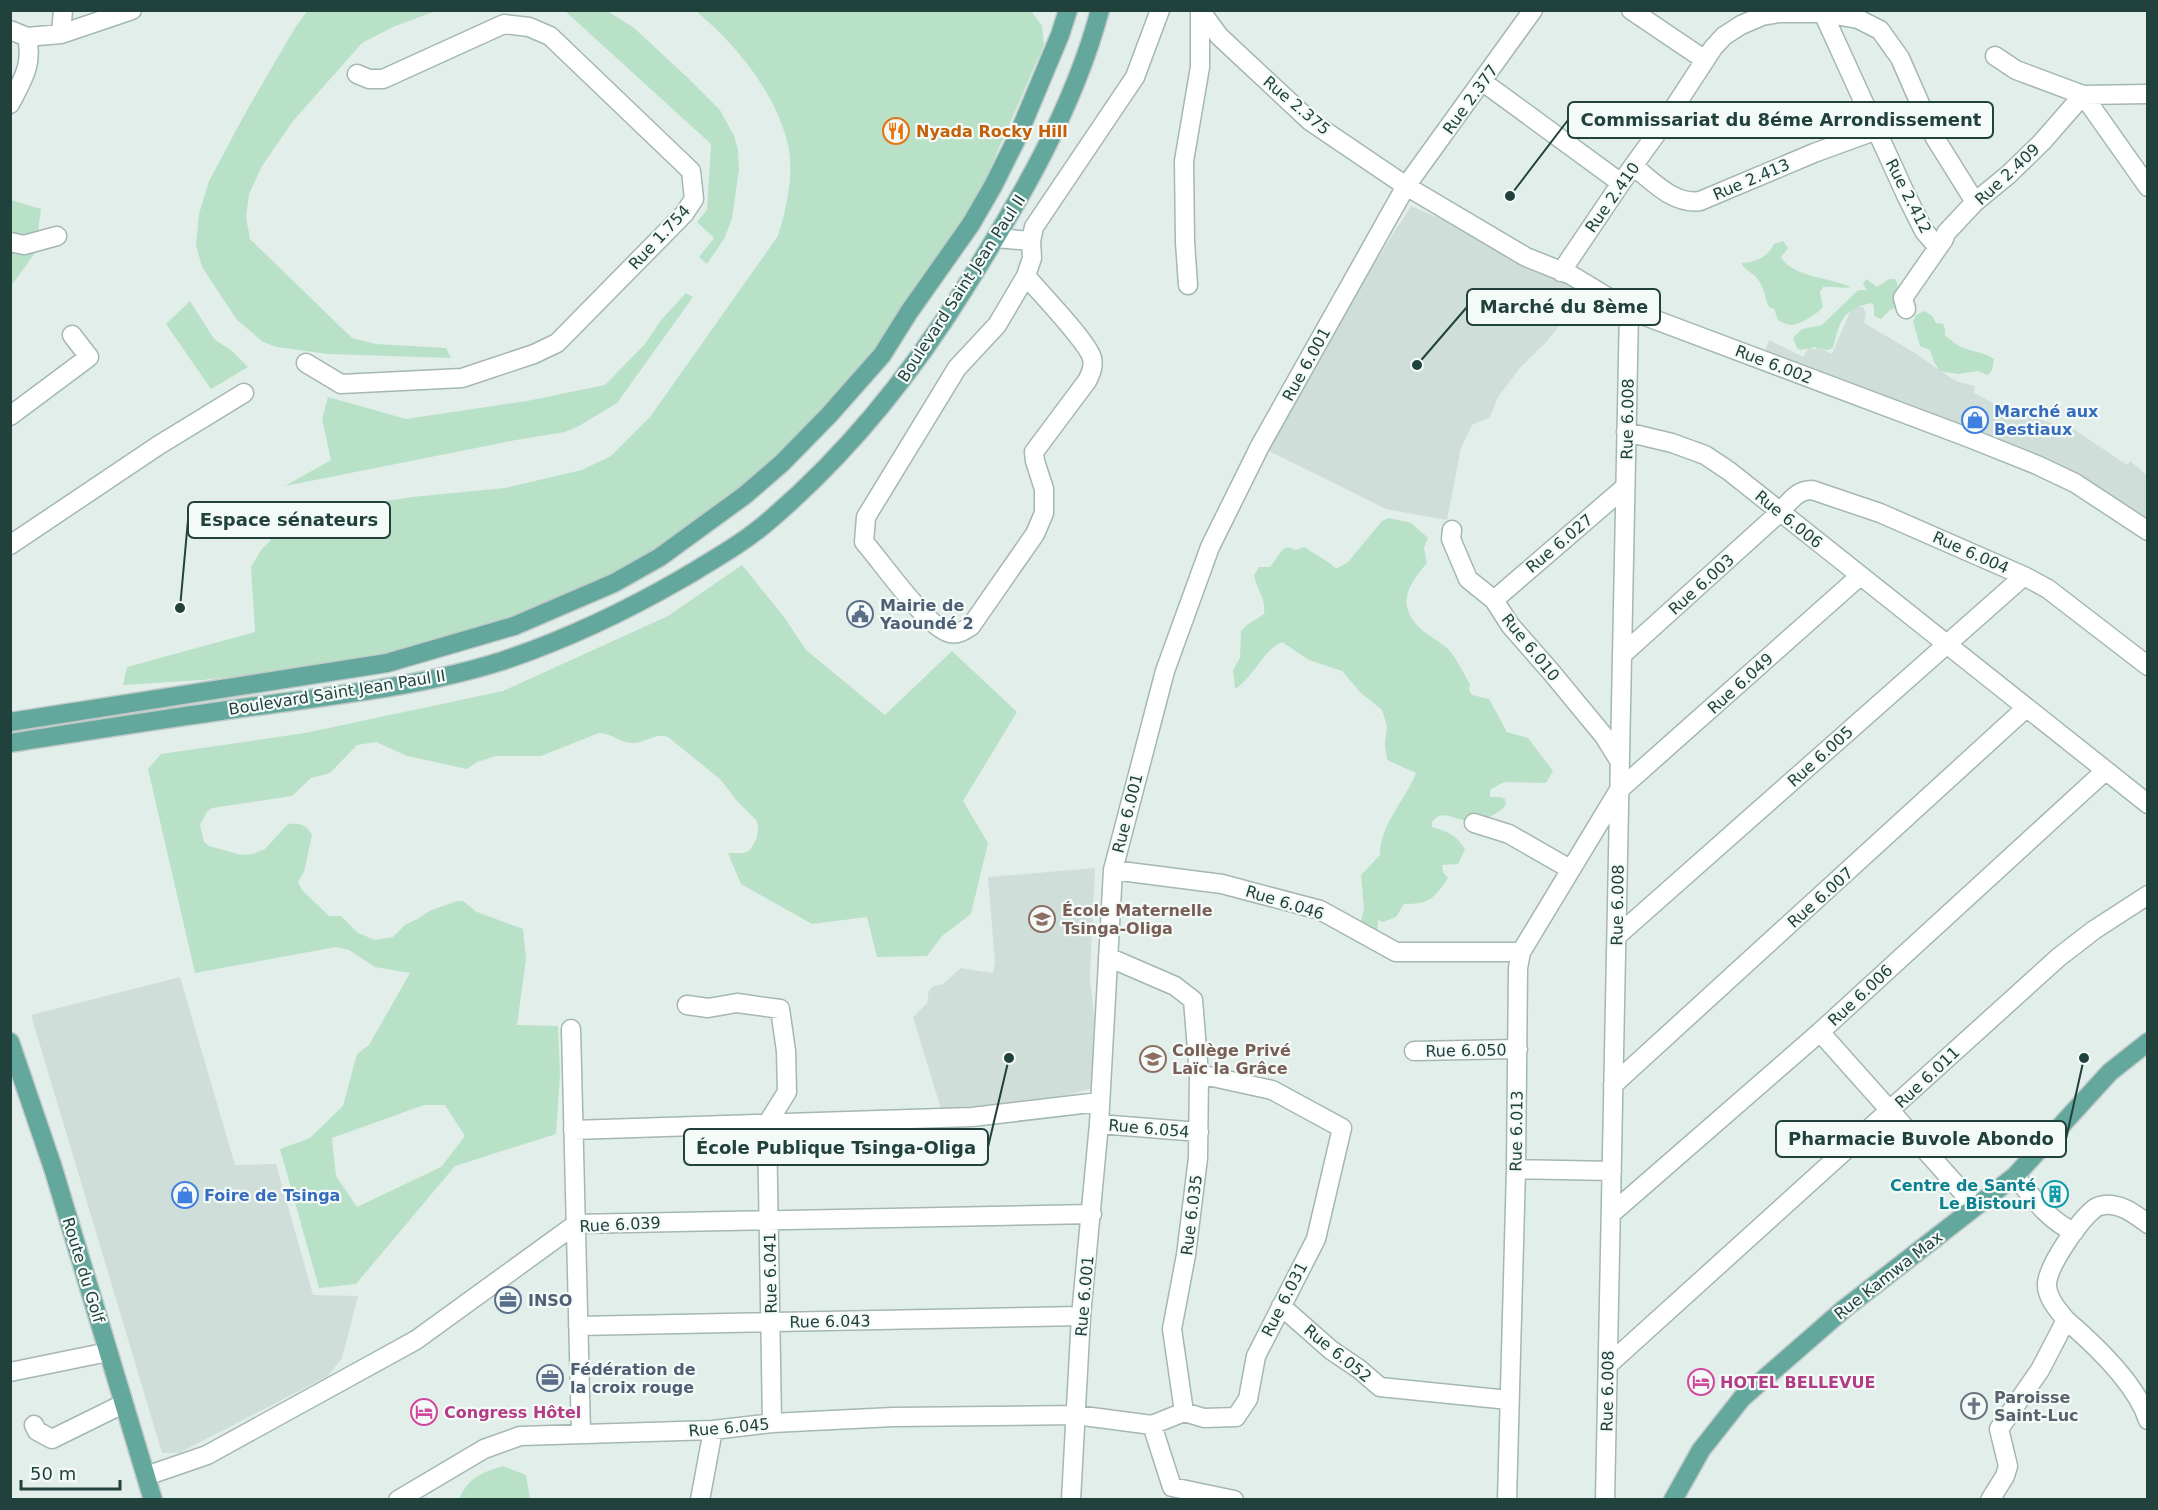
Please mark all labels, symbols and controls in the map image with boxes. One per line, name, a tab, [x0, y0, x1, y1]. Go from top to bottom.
street label: Rue 2.377	[1439, 61, 1502, 138]
street label: Rue 2.375	[1259, 72, 1334, 139]
callout: Commissariat du 8éme Arrondissement	[1568, 102, 1993, 138]
text: Commissariat du 8éme Arrondissement	[1581, 109, 1982, 130]
restaurant icon: Nyada Rocky Hill	[881, 116, 911, 146]
place label: Nyada Rocky Hill	[916, 122, 1068, 141]
street label: Rue 2.409	[1971, 140, 2044, 209]
street label: Rue 2.413	[1710, 155, 1792, 204]
street label: Rue 2.412	[1882, 156, 1935, 237]
street label: Rue 2.410	[1581, 159, 1644, 236]
street label: Boulevard Saint Jean Paul II	[894, 191, 1029, 385]
street label: Rue 1.754	[625, 201, 694, 274]
callout: Marché du 8ème	[1467, 289, 1660, 325]
text: Marché du 8ème	[1480, 296, 1648, 317]
street label: Rue 6.001	[1278, 324, 1334, 404]
street label: Rue 6.002	[1732, 341, 1815, 388]
street label: Rue 6.008	[1617, 378, 1638, 460]
place label: Marché aux Bestiaux	[1994, 402, 2099, 439]
shop icon: Marché aux Bestiaux	[1960, 405, 1990, 435]
street label: Rue 6.006	[1751, 486, 1826, 552]
callout: Espace sénateurs	[188, 502, 390, 538]
text: Espace sénateurs	[200, 509, 378, 530]
street label: Rue 6.027	[1522, 510, 1597, 577]
street label: Rue 6.004	[1930, 527, 2012, 578]
street label: Rue 6.003	[1665, 550, 1738, 619]
place label: Mairie de Yaoundé 2	[879, 596, 974, 633]
public building icon: Mairie de Yaoundé 2	[845, 599, 875, 629]
street label: Rue 6.010	[1498, 610, 1564, 685]
street label: Rue 6.049	[1704, 649, 1777, 718]
street label: Boulevard Saint Jean Paul II	[227, 666, 447, 719]
street label: Rue 6.005	[1784, 722, 1857, 791]
street label: Rue 6.001	[1108, 771, 1147, 855]
street label: Rue 6.007	[1784, 863, 1857, 932]
street label: Rue 6.008	[1607, 864, 1628, 946]
street label: Rue 6.046	[1243, 882, 1326, 923]
place label: École Maternelle Tsinga-Oliga	[1062, 901, 1213, 938]
school or university icon: École Maternelle Tsinga-Oliga	[1027, 904, 1057, 934]
street label: Rue 6.006	[1824, 961, 1897, 1030]
street label: Rue 6.050	[1425, 1040, 1507, 1061]
place label: Collège Privé Laïc la Grâce	[1172, 1041, 1291, 1078]
street label: Rue 6.011	[1891, 1043, 1964, 1112]
school or university icon: Collège Privé Laïc la Grâce	[1138, 1044, 1168, 1074]
street label: Rue 6.013	[1506, 1090, 1527, 1172]
street label: Rue 6.054	[1108, 1115, 1190, 1142]
callout: Pharmacie Buvole Abondo	[1776, 1121, 2066, 1157]
text: Pharmacie Buvole Abondo	[1788, 1128, 2054, 1149]
callout: École Publique Tsinga-Oliga	[684, 1129, 988, 1165]
text: École Publique Tsinga-Oliga	[696, 1137, 976, 1158]
street label: Rue 6.035	[1177, 1174, 1206, 1257]
place label: Centre de Santé Le Bistouri	[1890, 1176, 2036, 1213]
building icon: Centre de Santé Le Bistouri	[2040, 1179, 2070, 1209]
shop icon: Foire de Tsinga	[170, 1180, 200, 1210]
place label: Foire de Tsinga	[204, 1186, 340, 1205]
street label: Rue 6.039	[579, 1213, 661, 1236]
street label: Route du Golf	[58, 1215, 109, 1325]
street label: Rue Kamwa Max	[1830, 1227, 1946, 1324]
street label: Rue 6.041	[760, 1232, 781, 1314]
street label: Rue 6.001	[1071, 1255, 1098, 1337]
street label: Rue 6.031	[1258, 1259, 1311, 1340]
office icon: INSO	[493, 1285, 523, 1315]
place label: INSO	[528, 1291, 572, 1310]
street label: Rue 6.043	[789, 1311, 871, 1332]
street label: Rue 6.052	[1300, 1320, 1375, 1386]
street label: Rue 6.008	[1597, 1350, 1618, 1432]
place label: Fédération de la croix rouge	[570, 1360, 696, 1397]
office icon: Fédération de la croix rouge	[535, 1363, 565, 1393]
hotel icon: HOTEL BELLEVUE	[1686, 1367, 1716, 1397]
place label: HOTEL BELLEVUE	[1720, 1373, 1875, 1392]
place label: Paroisse Saint-Luc	[1994, 1388, 2079, 1425]
church icon: Paroisse Saint-Luc	[1959, 1391, 1989, 1421]
hotel icon: Congress Hôtel	[409, 1397, 439, 1427]
place label: Congress Hôtel	[444, 1403, 581, 1422]
street label: Rue 6.045	[688, 1414, 770, 1441]
scale bar	[21, 1453, 120, 1491]
text: 50 m	[30, 1463, 76, 1484]

